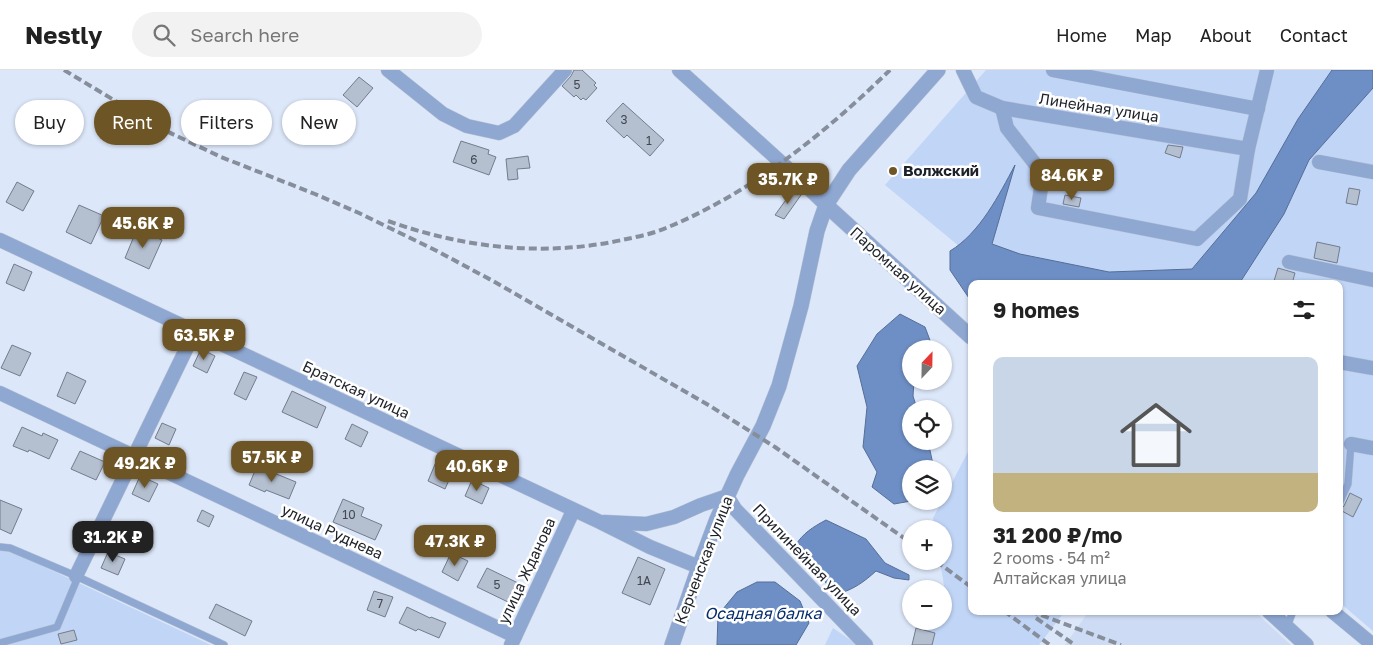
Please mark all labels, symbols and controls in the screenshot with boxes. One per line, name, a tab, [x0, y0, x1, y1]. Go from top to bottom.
search box	[132, 12, 482, 57]
text: Nestly	[25, 20, 102, 49]
icon: search	[150, 21, 178, 49]
text: Search here	[190, 23, 299, 46]
text: Home	[1056, 24, 1107, 46]
text: Map	[1135, 24, 1172, 46]
text: About	[1200, 24, 1252, 46]
text: Contact	[1280, 24, 1348, 46]
house number: 5	[574, 77, 581, 92]
street label: Линейная улица	[1038, 89, 1160, 125]
chip: Buy	[15, 100, 84, 145]
chip: Rent	[94, 100, 171, 145]
chip: Filters	[181, 100, 272, 145]
chip: New	[282, 100, 356, 145]
house number: 3	[620, 112, 628, 127]
house number: 1	[646, 133, 652, 148]
house number: 6	[470, 152, 478, 167]
pin: 84.6K ₽	[1026, 158, 1118, 201]
place label: Волжский	[903, 161, 979, 179]
pin: 35.7K ₽	[742, 162, 834, 205]
marker: Волжский	[887, 165, 899, 177]
text: 84.6K ₽	[1041, 165, 1103, 185]
text: 35.7K ₽	[758, 169, 818, 189]
pin: 45.6K ₽	[97, 206, 189, 249]
text: 45.6K ₽	[112, 213, 174, 233]
street label: Паромная улица	[847, 223, 950, 318]
icon: filters	[1290, 296, 1318, 324]
text: 9 homes	[993, 297, 1079, 323]
pin: 63.5K ₽	[158, 318, 250, 361]
text: 63.5K ₽	[173, 325, 235, 345]
north arrow	[902, 340, 952, 390]
map controls	[902, 340, 952, 630]
street label: Братская улица	[300, 356, 413, 422]
icon: home	[1111, 390, 1201, 480]
button: locate	[902, 400, 952, 450]
pin: 57.5K ₽	[226, 440, 318, 483]
pin: 49.2K ₽	[99, 446, 191, 489]
text: 57.5K ₽	[242, 447, 302, 467]
pin: 40.6K ₽	[431, 450, 523, 492]
text: 49.2K ₽	[114, 453, 176, 473]
text: 40.6K ₽	[446, 456, 508, 476]
button: layers	[902, 460, 952, 510]
street label: Керченская улица	[670, 493, 736, 626]
street label: улица Руднева	[279, 500, 386, 562]
street label: Прилинейная улица	[750, 500, 866, 619]
house number: 10	[342, 507, 356, 522]
street label: улица Жданова	[494, 515, 559, 627]
pin: 31.2K ₽	[67, 520, 159, 563]
button: +	[902, 520, 952, 570]
text: 31 200 ₽/mo	[993, 522, 1122, 548]
pin: 47.3K ₽	[409, 524, 501, 567]
text: 31.2K ₽	[83, 527, 143, 547]
text: 47.3K ₽	[425, 531, 485, 551]
text: 2 rooms · 54 m²	[993, 548, 1110, 568]
text: Алтайская улица	[993, 568, 1127, 588]
house number: 1А	[637, 573, 651, 588]
house number: 5	[494, 577, 501, 592]
button: −	[902, 580, 952, 630]
house number: 7	[377, 596, 383, 611]
water label: Осадная балка	[704, 603, 823, 623]

